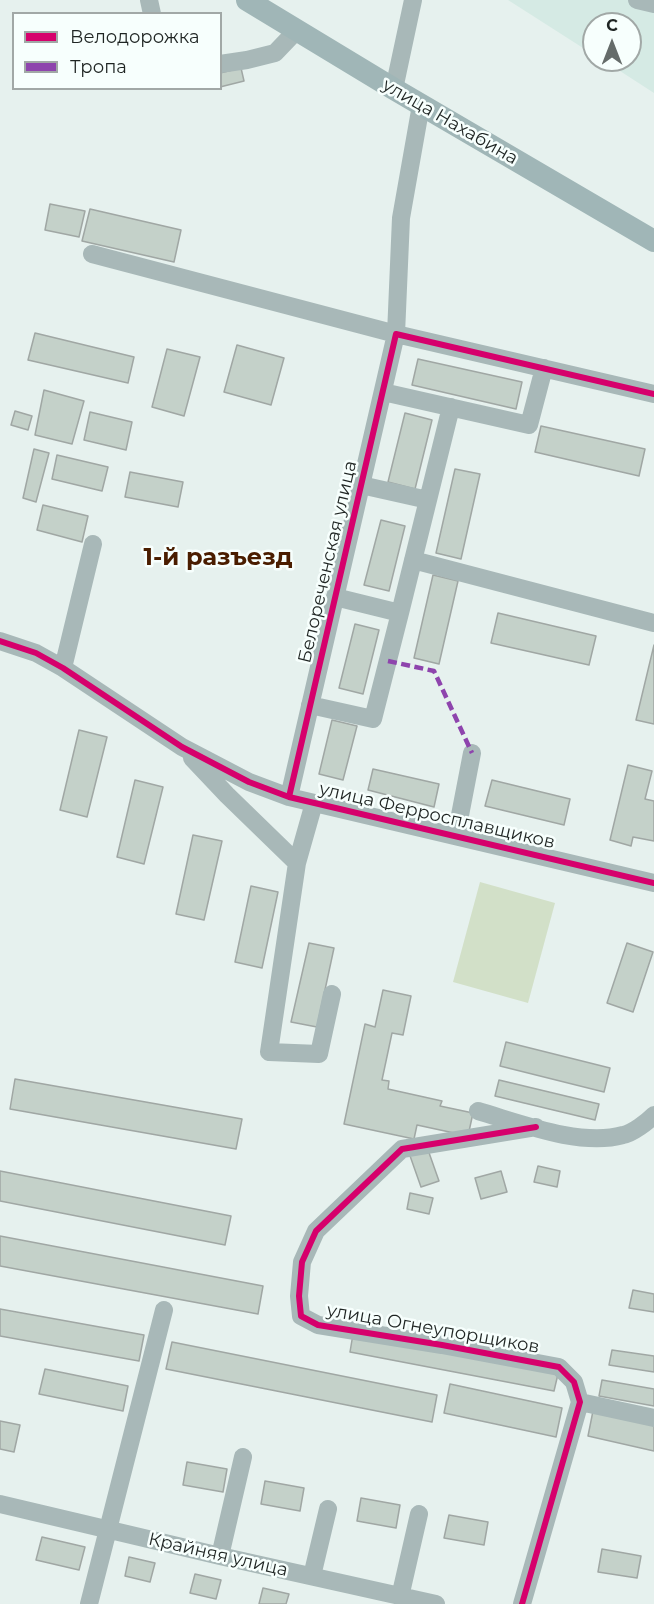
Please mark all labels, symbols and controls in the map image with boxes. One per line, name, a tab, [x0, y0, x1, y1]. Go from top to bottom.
legend	[12, 12, 222, 90]
north arrow	[582, 12, 642, 72]
text: С	[606, 16, 618, 35]
text: Велодорожка	[70, 26, 199, 48]
text: Тропа	[70, 56, 127, 78]
street label: улица Нахабина	[378, 74, 522, 170]
street label: Белореченская улица	[294, 459, 362, 665]
district label: 1-й разъезд	[143, 544, 293, 572]
street label: улица Ферросплавщиков	[317, 778, 557, 854]
street label: улица Огнеупорщиков	[325, 1300, 541, 1358]
street label: Крайняя улица	[146, 1528, 290, 1582]

